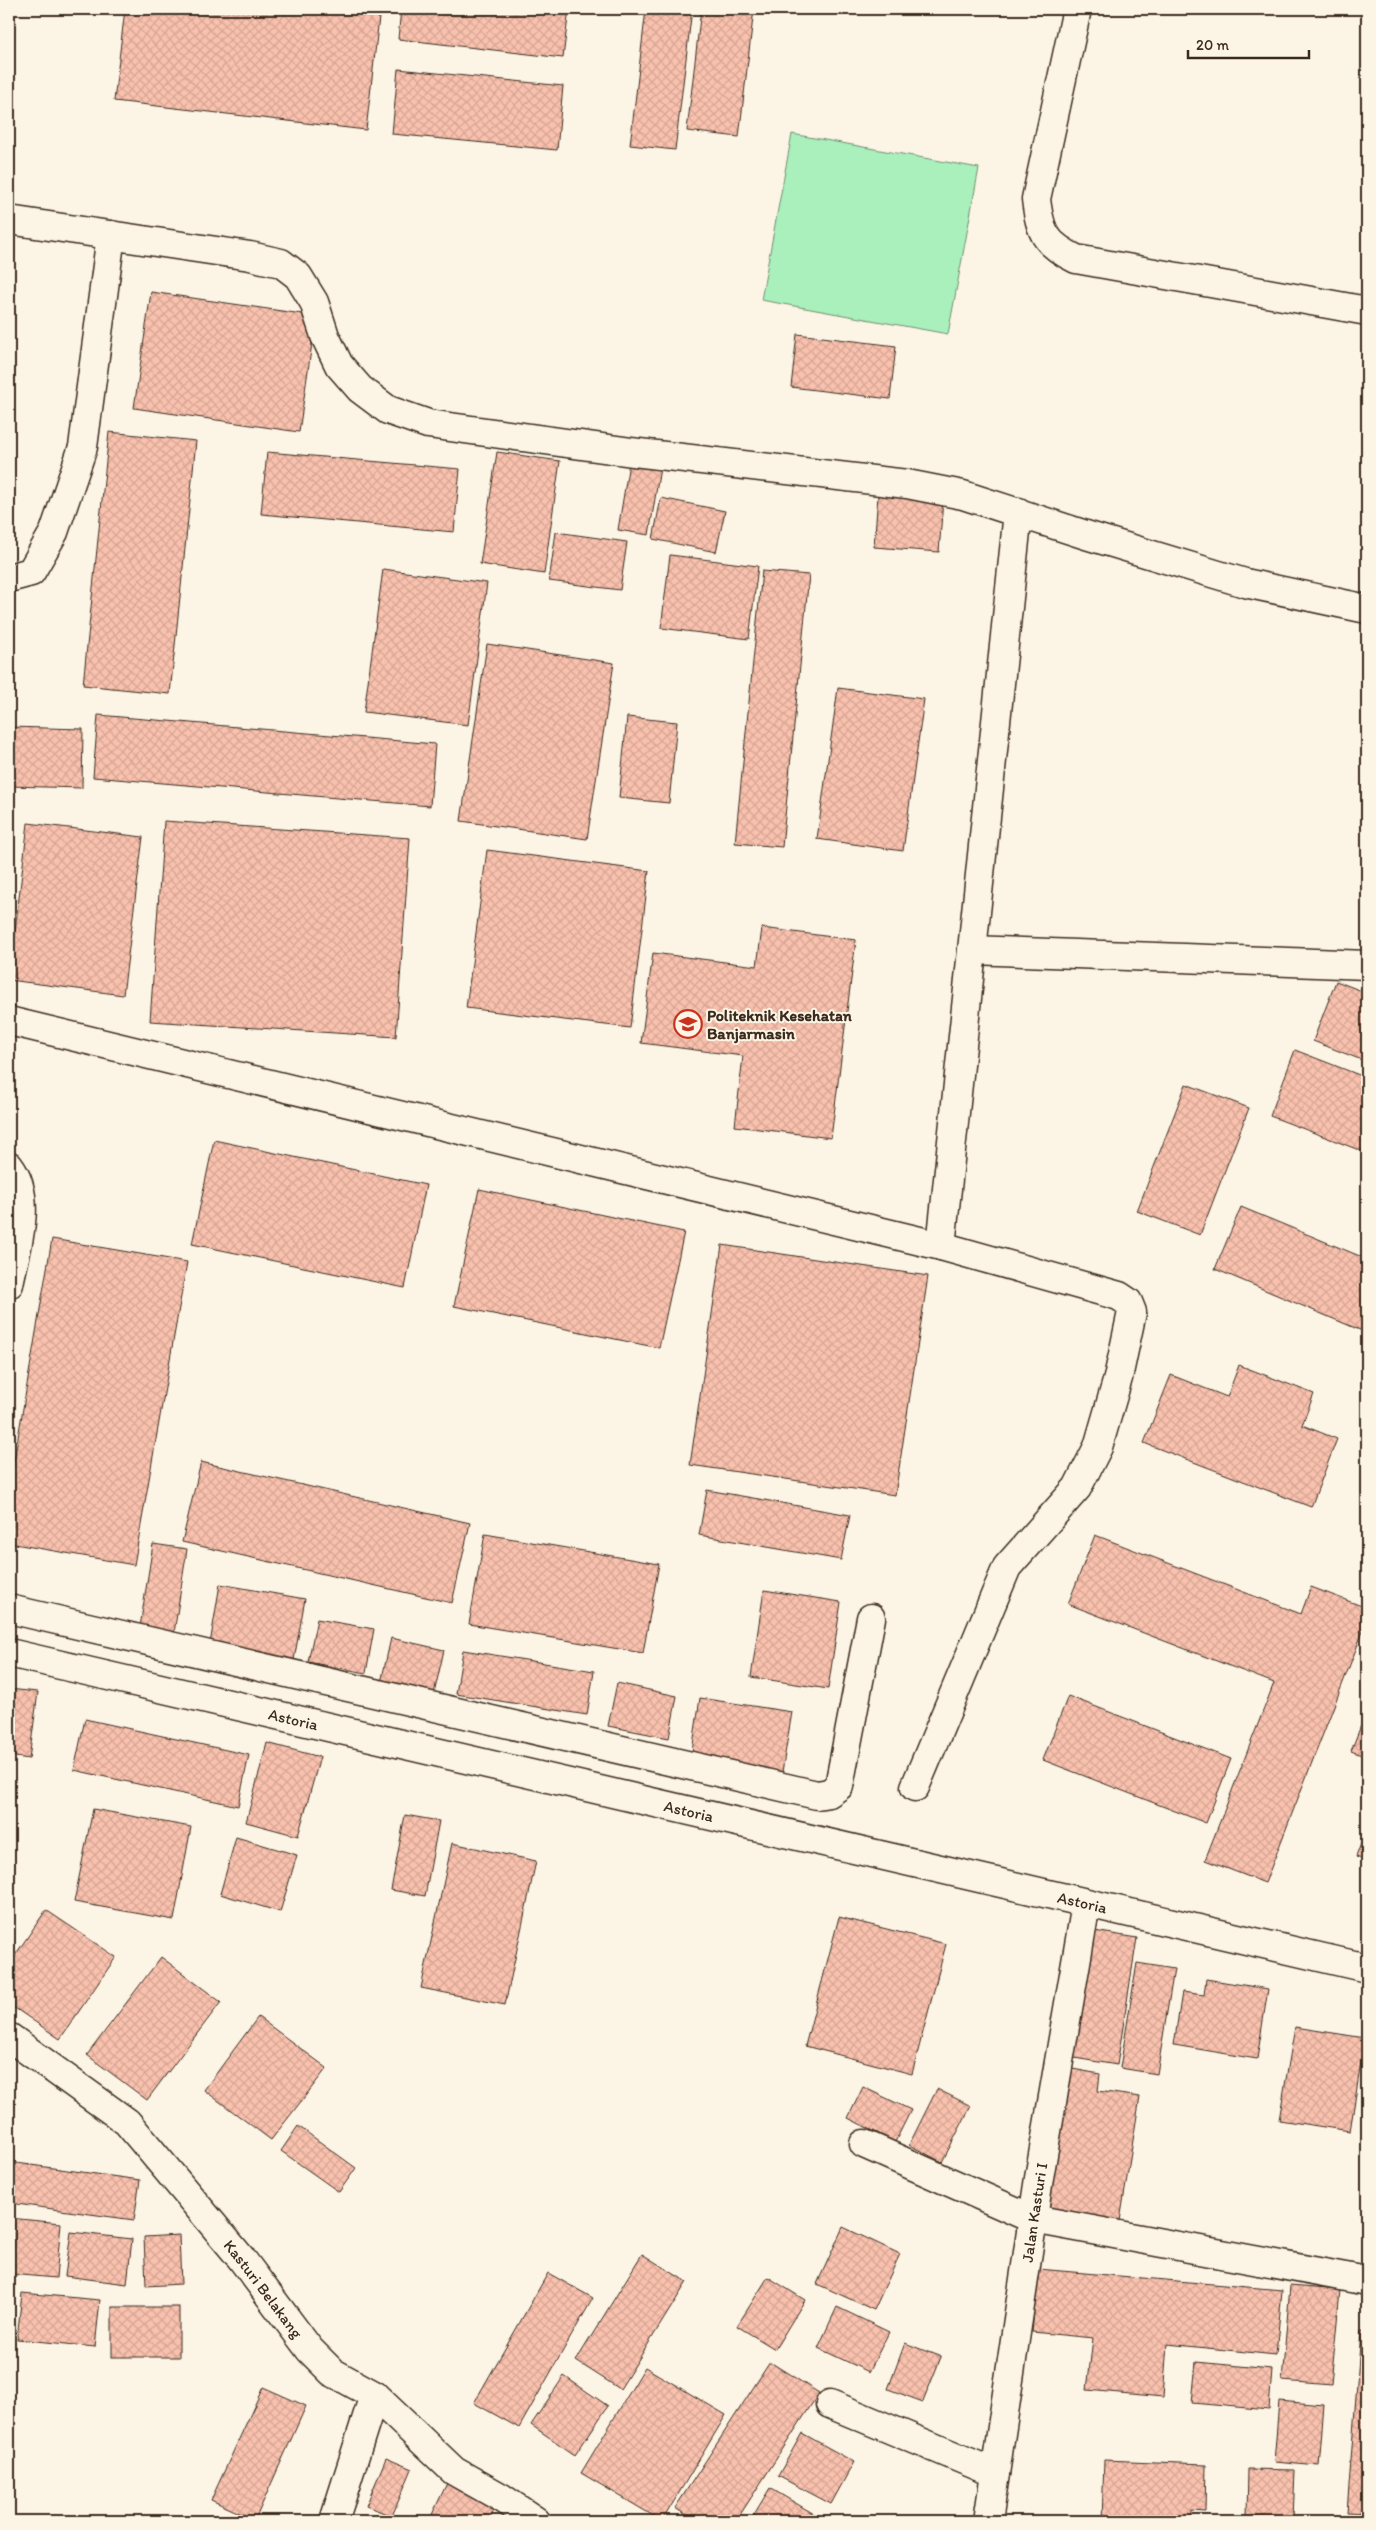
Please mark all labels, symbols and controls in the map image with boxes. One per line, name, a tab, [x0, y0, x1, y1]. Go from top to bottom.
scale bar	[1188, 28, 1310, 60]
text: 20 m	[1196, 36, 1230, 54]
place label: Politeknik Kesehatan Banjarmasin	[707, 1006, 853, 1044]
school or university icon: Politeknik Kesehatan Banjarmasin	[673, 1009, 703, 1039]
street label: Astoria	[267, 1705, 321, 1735]
street label: Astoria	[662, 1796, 716, 1826]
street label: Astoria	[1056, 1888, 1110, 1918]
street label: Jalan Kasturi I	[1018, 2161, 1051, 2264]
street label: Kasturi Belakang	[220, 2236, 307, 2343]

